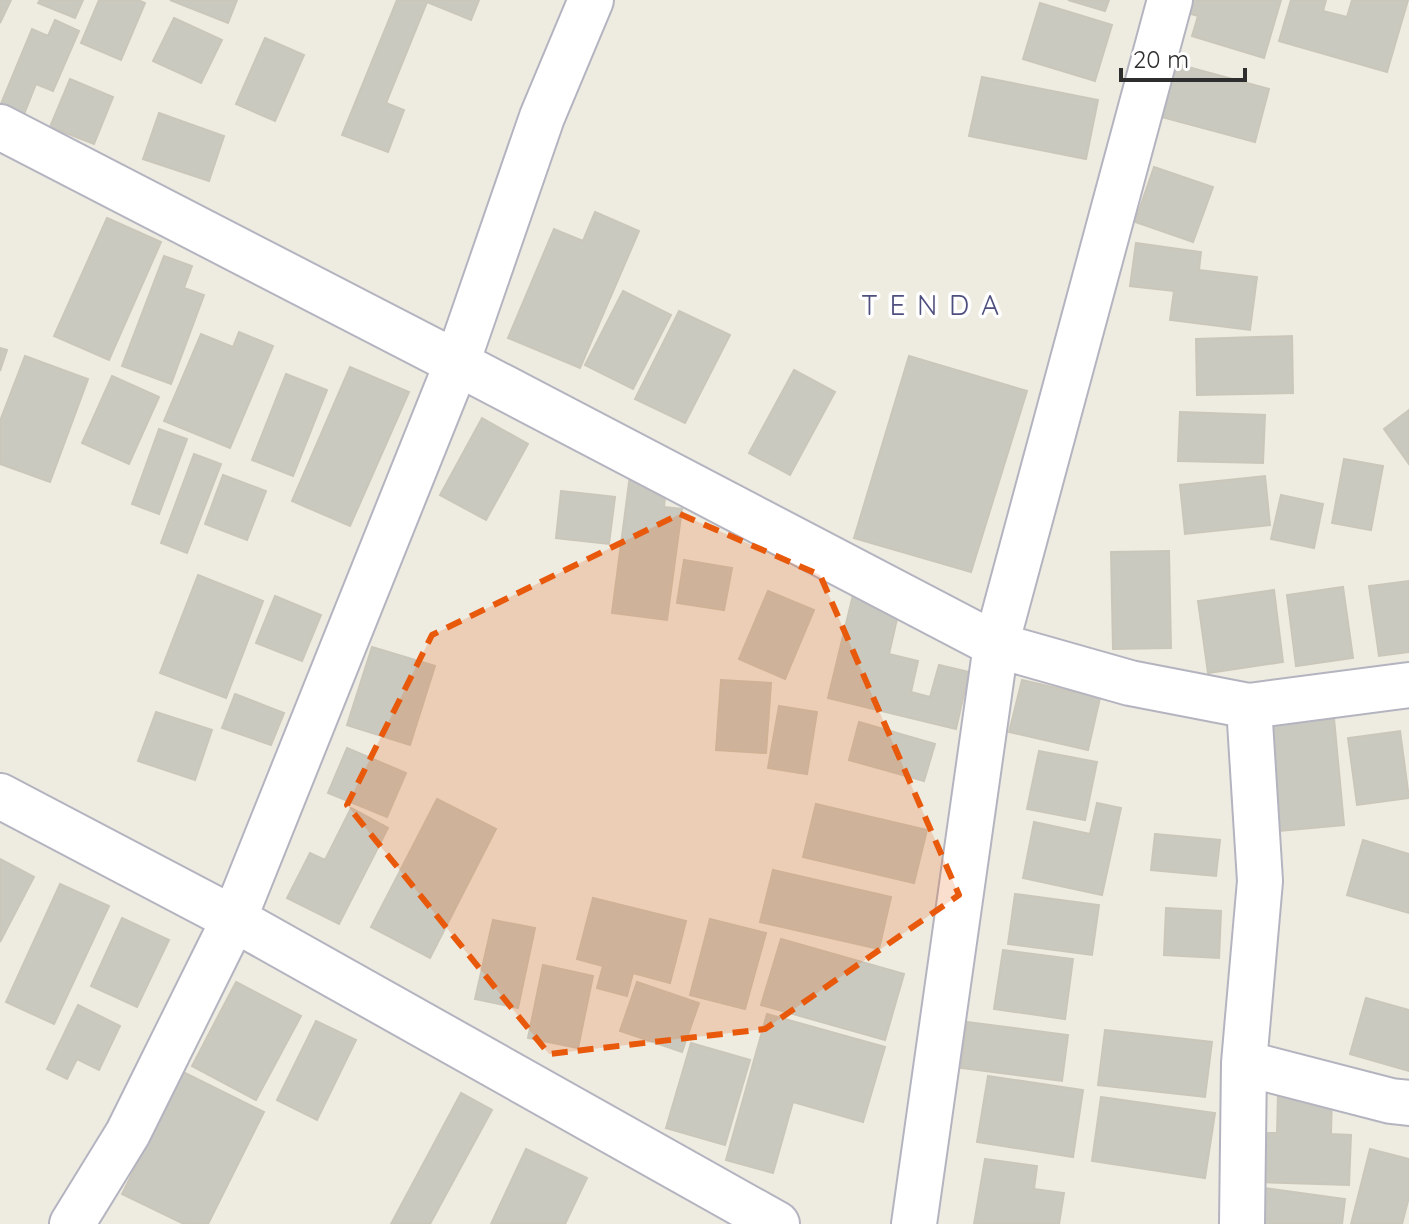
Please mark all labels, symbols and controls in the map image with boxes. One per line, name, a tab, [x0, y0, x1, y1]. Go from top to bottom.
scale bar	[1121, 32, 1245, 82]
text: 20 m	[1133, 44, 1189, 74]
district label: T E N D A	[861, 287, 1001, 322]

